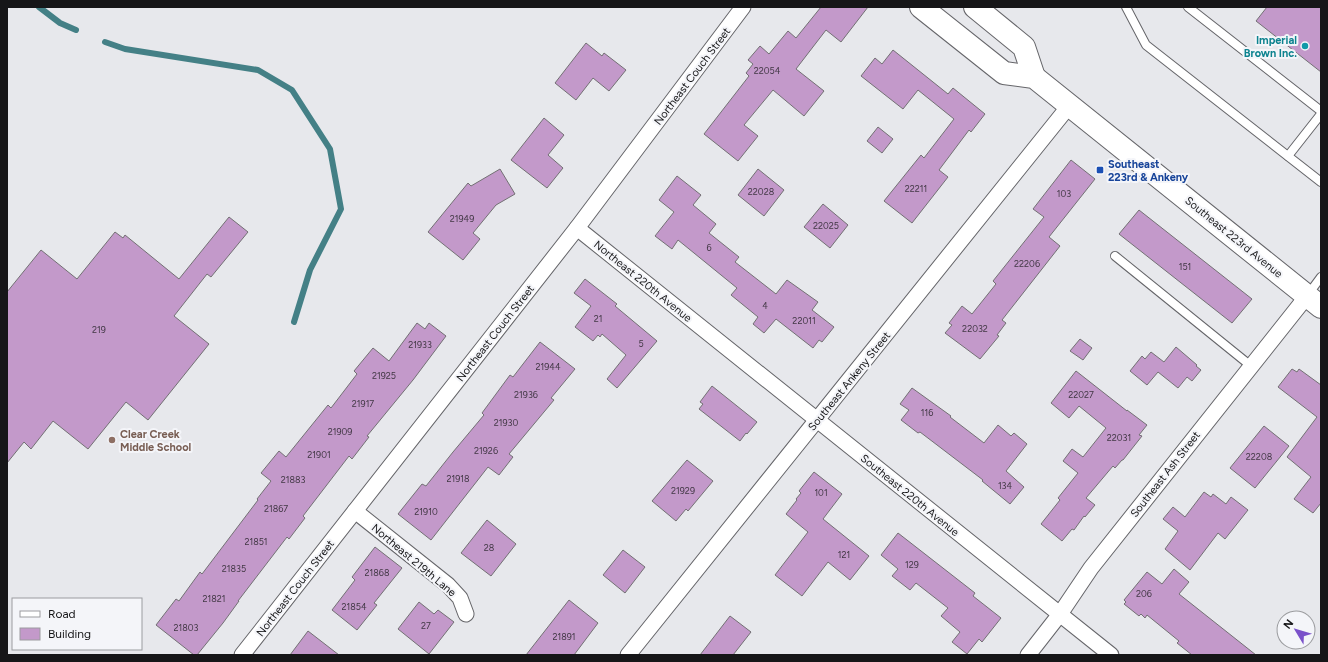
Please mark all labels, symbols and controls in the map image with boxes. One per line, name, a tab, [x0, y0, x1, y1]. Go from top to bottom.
street label: Northeast Couch Street	[652, 25, 733, 128]
place label: Imperial Brown Inc.	[1244, 34, 1297, 60]
marker: Imperial Brown Inc.	[1300, 41, 1310, 51]
house number: 22054	[754, 65, 781, 76]
place label: Southeast 223rd & Ankeny	[1108, 158, 1189, 184]
marker: Southeast 223rd & Ankeny	[1095, 165, 1105, 175]
house number: 22211	[905, 183, 927, 194]
house number: 22028	[748, 186, 775, 197]
house number: 103	[1057, 188, 1071, 199]
street label: Southeast 223rd Avenue	[1182, 194, 1285, 281]
house number: 21949	[450, 213, 474, 224]
house number: 22025	[813, 220, 839, 231]
street label: Northeast 220th Avenue	[591, 238, 694, 325]
house number: 6	[706, 242, 712, 253]
house number: 22206	[1014, 258, 1040, 269]
house number: 151	[1179, 261, 1191, 272]
street label: Northeast Couch Street	[454, 283, 537, 384]
house number: 4	[762, 300, 768, 311]
house number: 21	[594, 313, 602, 324]
house number: 22011	[792, 315, 816, 326]
house number: 22032	[962, 323, 988, 334]
house number: 219	[92, 324, 106, 335]
street label: Southeast Ankeny Street	[806, 329, 893, 433]
house number: 5	[638, 338, 644, 349]
house number: 21933	[408, 339, 432, 350]
house number: 21944	[535, 361, 561, 372]
house number: 21925	[372, 370, 396, 381]
house number: 21936	[514, 389, 538, 400]
house number: 22027	[1068, 389, 1094, 400]
house number: 21917	[352, 398, 374, 409]
house number: 116	[921, 407, 933, 418]
house number: 21930	[494, 417, 518, 428]
house number: 21909	[328, 426, 352, 437]
place label: Clear Creek Middle School	[120, 428, 192, 454]
street label: Southeast Ash Street	[1128, 429, 1203, 520]
house number: 22031	[1107, 432, 1131, 443]
marker: Clear Creek Middle School	[107, 435, 117, 445]
house number: 21926	[474, 445, 498, 456]
house number: 21901	[307, 449, 331, 460]
house number: 22208	[1246, 451, 1273, 462]
street label: Southeast 220th Avenue	[858, 452, 961, 539]
house number: 21918	[446, 473, 470, 484]
house number: 21883	[281, 474, 305, 485]
house number: 134	[998, 480, 1013, 491]
house number: 21929	[671, 485, 695, 496]
house number: 101	[814, 487, 828, 498]
house number: 21867	[264, 503, 288, 514]
house number: 21910	[414, 506, 438, 517]
street label: Northeast 219th Lane	[369, 521, 458, 599]
house number: 21851	[244, 536, 268, 547]
street label: Northeast Couch Street	[254, 538, 337, 639]
house number: 28	[484, 542, 495, 553]
house number: 121	[838, 549, 850, 560]
house number: 129	[905, 559, 919, 570]
house number: 21835	[222, 563, 246, 574]
house number: 21868	[365, 567, 390, 578]
house number: 206	[1136, 588, 1152, 599]
house number: 21821	[202, 593, 226, 604]
legend	[12, 598, 142, 650]
house number: 21854	[341, 601, 367, 612]
text: Road	[48, 607, 76, 621]
north arrow	[1276, 610, 1316, 650]
text: N	[1281, 617, 1296, 632]
house number: 27	[421, 620, 431, 631]
house number: 21803	[174, 622, 199, 633]
text: Building	[48, 627, 91, 641]
house number: 21891	[552, 631, 576, 642]

